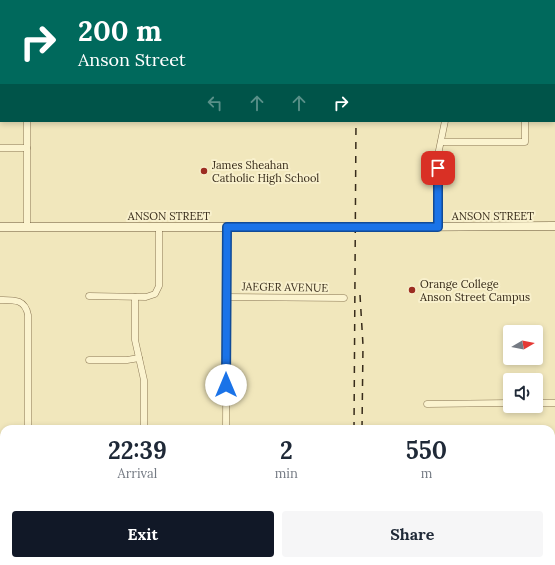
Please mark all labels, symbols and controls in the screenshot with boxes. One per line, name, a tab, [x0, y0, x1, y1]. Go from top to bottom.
text: 200 m	[78, 13, 162, 49]
icon: right	[12, 16, 64, 68]
text: Anson Street	[78, 48, 186, 71]
icon: left	[204, 92, 226, 114]
icon: ahead	[246, 92, 268, 114]
icon: ahead	[288, 92, 310, 114]
icon: right	[330, 92, 352, 114]
pin	[421, 151, 455, 185]
icon: arrive	[427, 157, 449, 179]
place label: James Sheahan Catholic High School	[211, 158, 319, 185]
marker: James Sheahan Catholic High School	[199, 166, 209, 176]
street label: ANSON STREET	[127, 209, 210, 223]
street label: ANSON STREET	[451, 209, 534, 223]
place label: Orange College Anson Street Campus	[419, 277, 530, 304]
street label: JAEGER AVENUE	[241, 279, 329, 295]
marker: Orange College Anson Street Campus	[407, 285, 417, 295]
north arrow	[503, 325, 543, 365]
map controls	[503, 325, 543, 413]
position arrow	[205, 364, 247, 406]
button: sound	[503, 373, 543, 413]
text: 22:39	[108, 435, 167, 466]
text: 2	[280, 435, 293, 466]
text: 550	[406, 435, 447, 466]
text: Arrival	[118, 465, 157, 482]
text: min	[275, 465, 298, 482]
text: m	[421, 465, 432, 482]
button: Exit	[12, 511, 274, 557]
button: Share	[282, 511, 543, 557]

